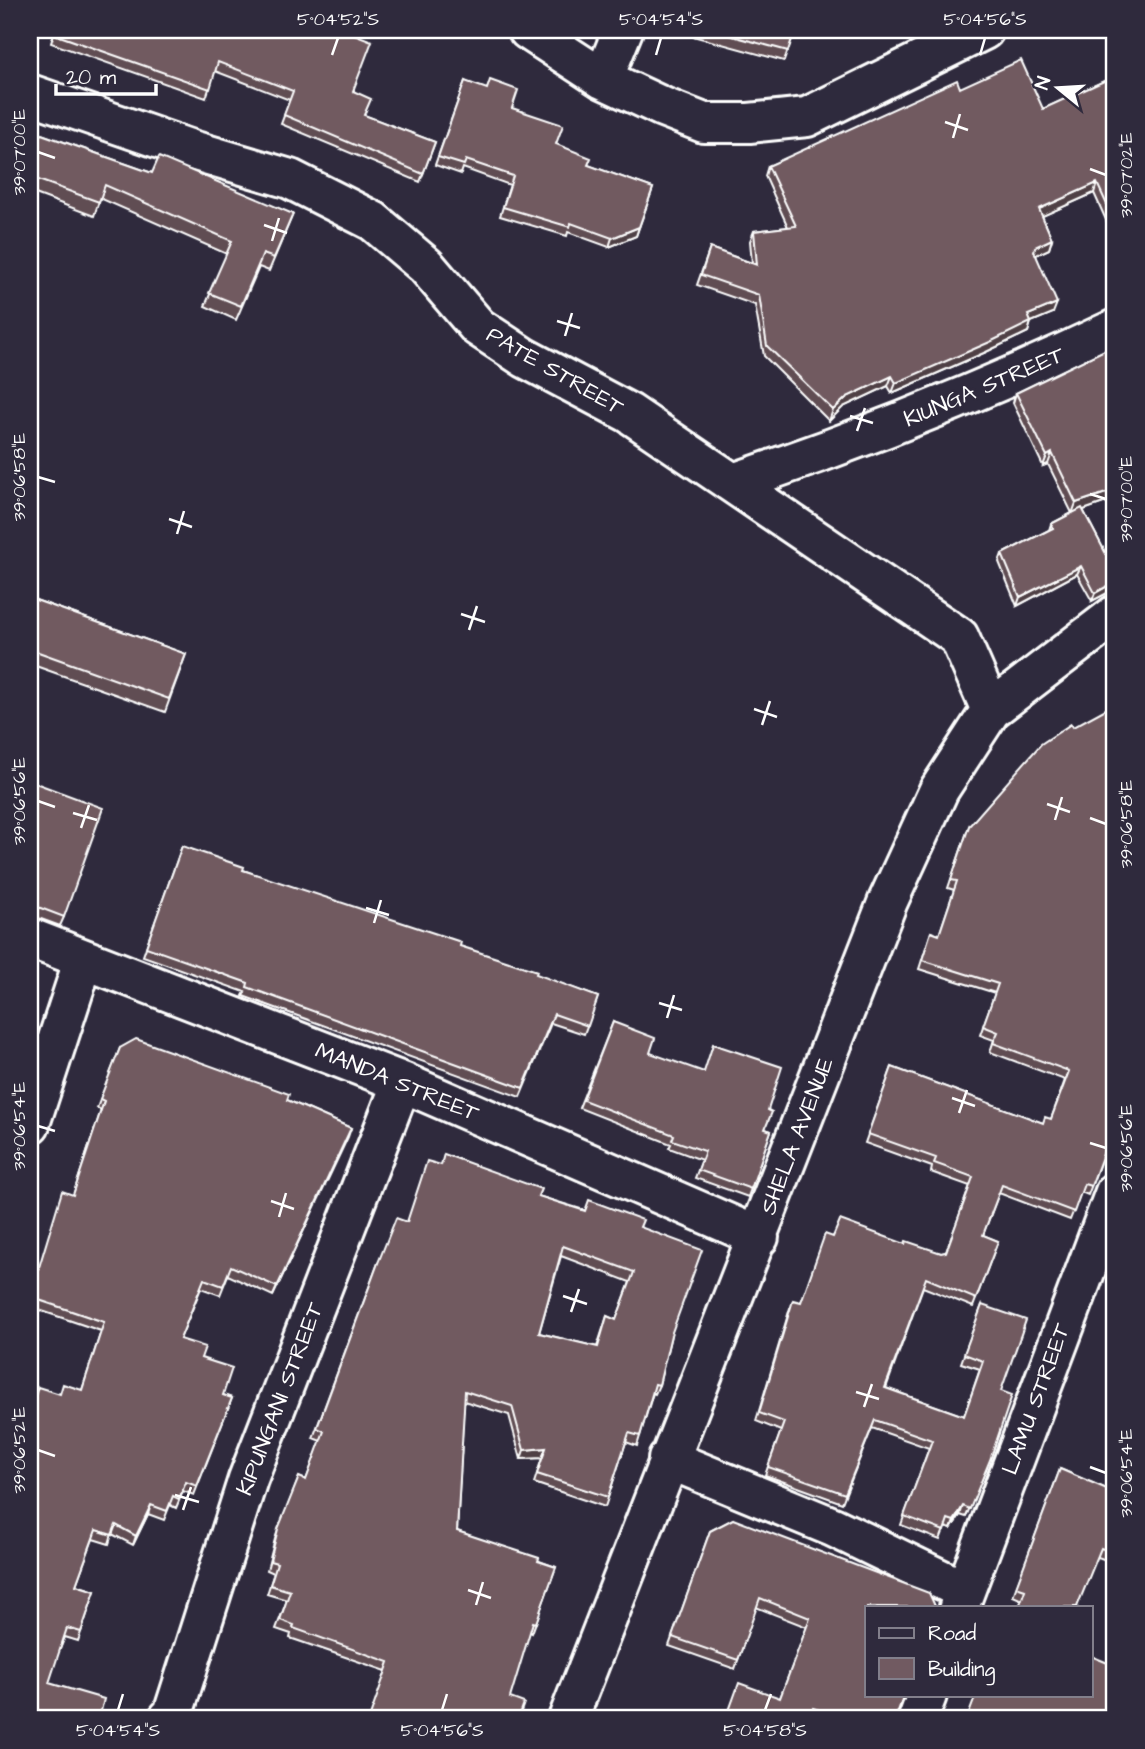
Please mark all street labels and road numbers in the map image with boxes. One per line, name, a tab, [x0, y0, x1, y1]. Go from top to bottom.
street label: PATE STREET	[480, 319, 630, 424]
street label: KIUNGA STREET	[899, 338, 1070, 435]
street label: MANDA STREET	[310, 1035, 484, 1130]
street label: SHELA AVENUE	[752, 1052, 842, 1219]
street label: KIPUNGANI STREET	[228, 1297, 332, 1500]
street label: LAMU STREET	[994, 1318, 1078, 1479]

